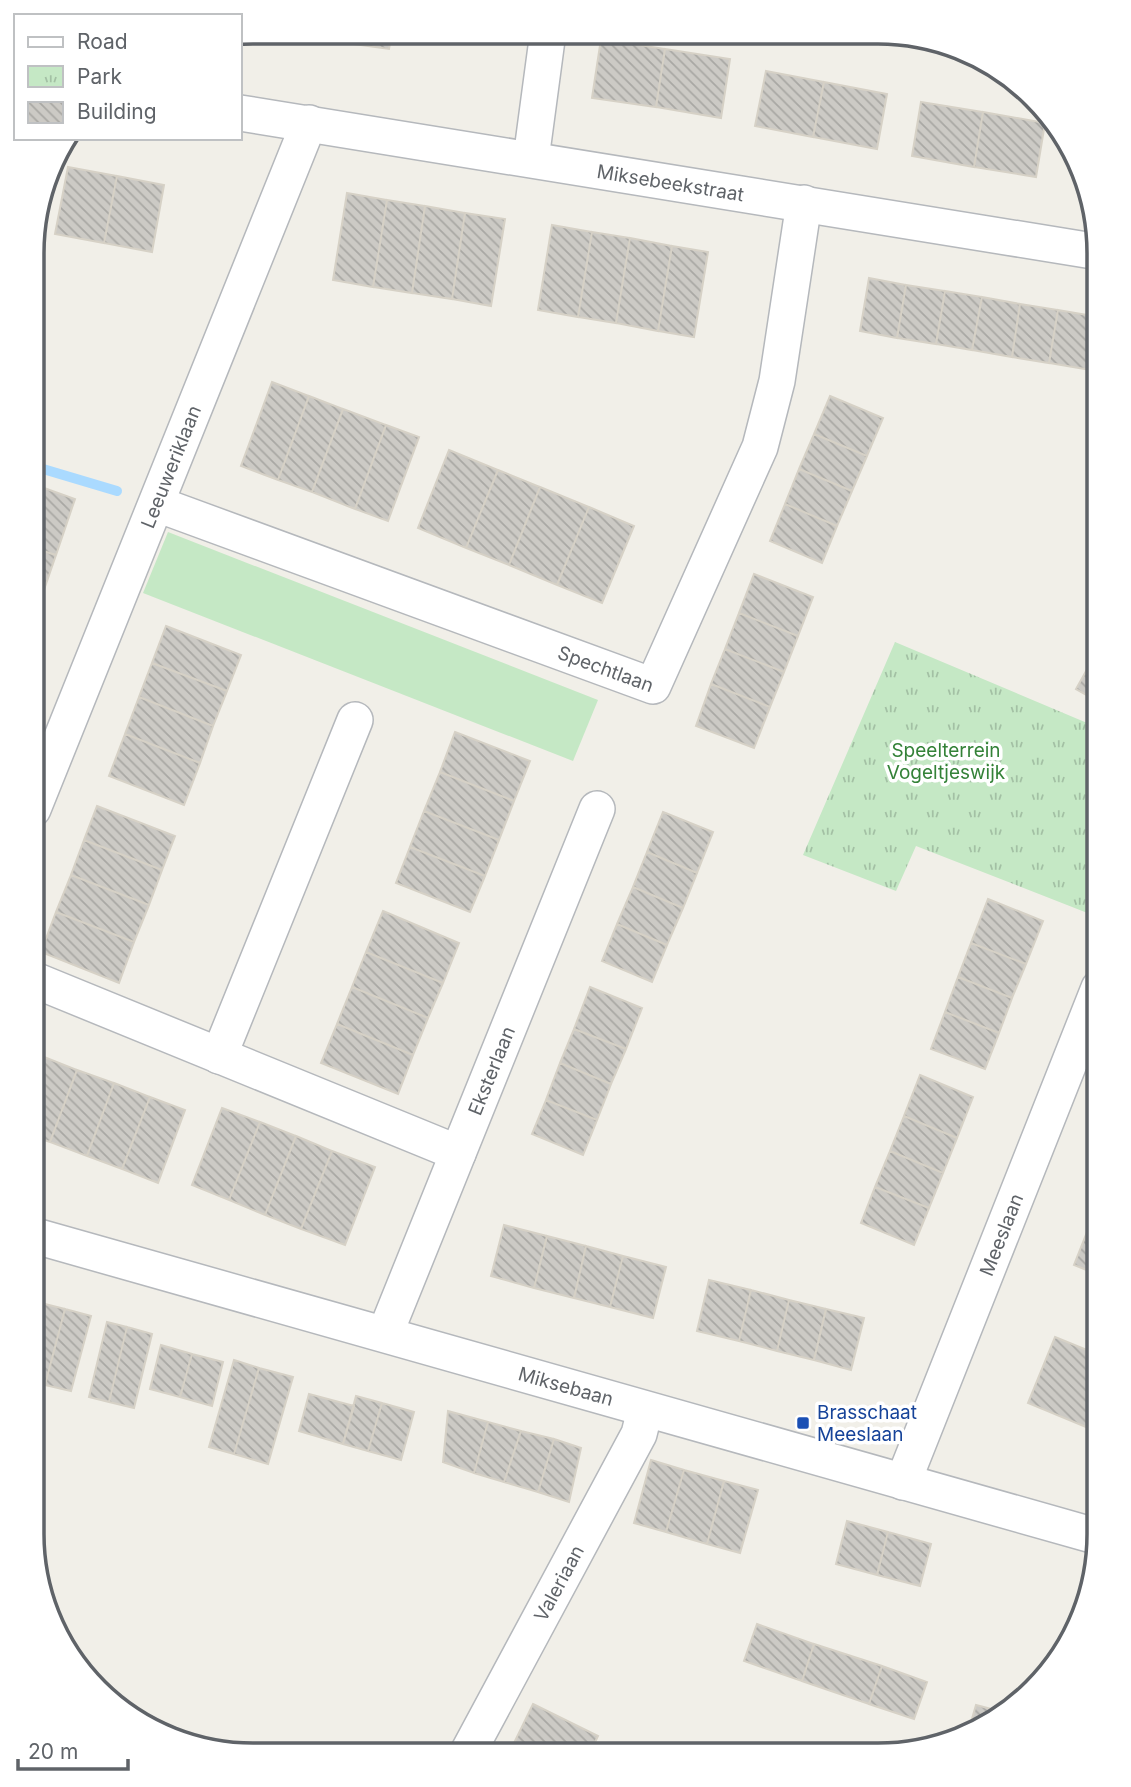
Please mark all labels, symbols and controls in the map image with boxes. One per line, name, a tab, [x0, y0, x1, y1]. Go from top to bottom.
legend	[14, 14, 242, 140]
text: Road	[77, 29, 128, 54]
text: Park	[77, 64, 122, 89]
text: Building	[77, 99, 157, 124]
street label: Miksebeekstraat	[595, 160, 745, 206]
street label: Leeuweriklaan	[136, 402, 206, 532]
street label: Spechtlaan	[554, 641, 657, 697]
park label: Speelterrein Vogeltjeswijk	[887, 739, 1006, 784]
street label: Eksterlaan	[464, 1023, 520, 1119]
street label: Meeslaan	[975, 1190, 1028, 1279]
street label: Miksebaan	[516, 1362, 616, 1411]
place label: Brasschaat Meeslaan	[817, 1401, 917, 1446]
marker: Brasschaat Meeslaan	[795, 1415, 811, 1431]
street label: Valeriaan	[529, 1541, 589, 1625]
scale bar	[18, 1728, 128, 1772]
text: 20 m	[28, 1739, 78, 1764]

